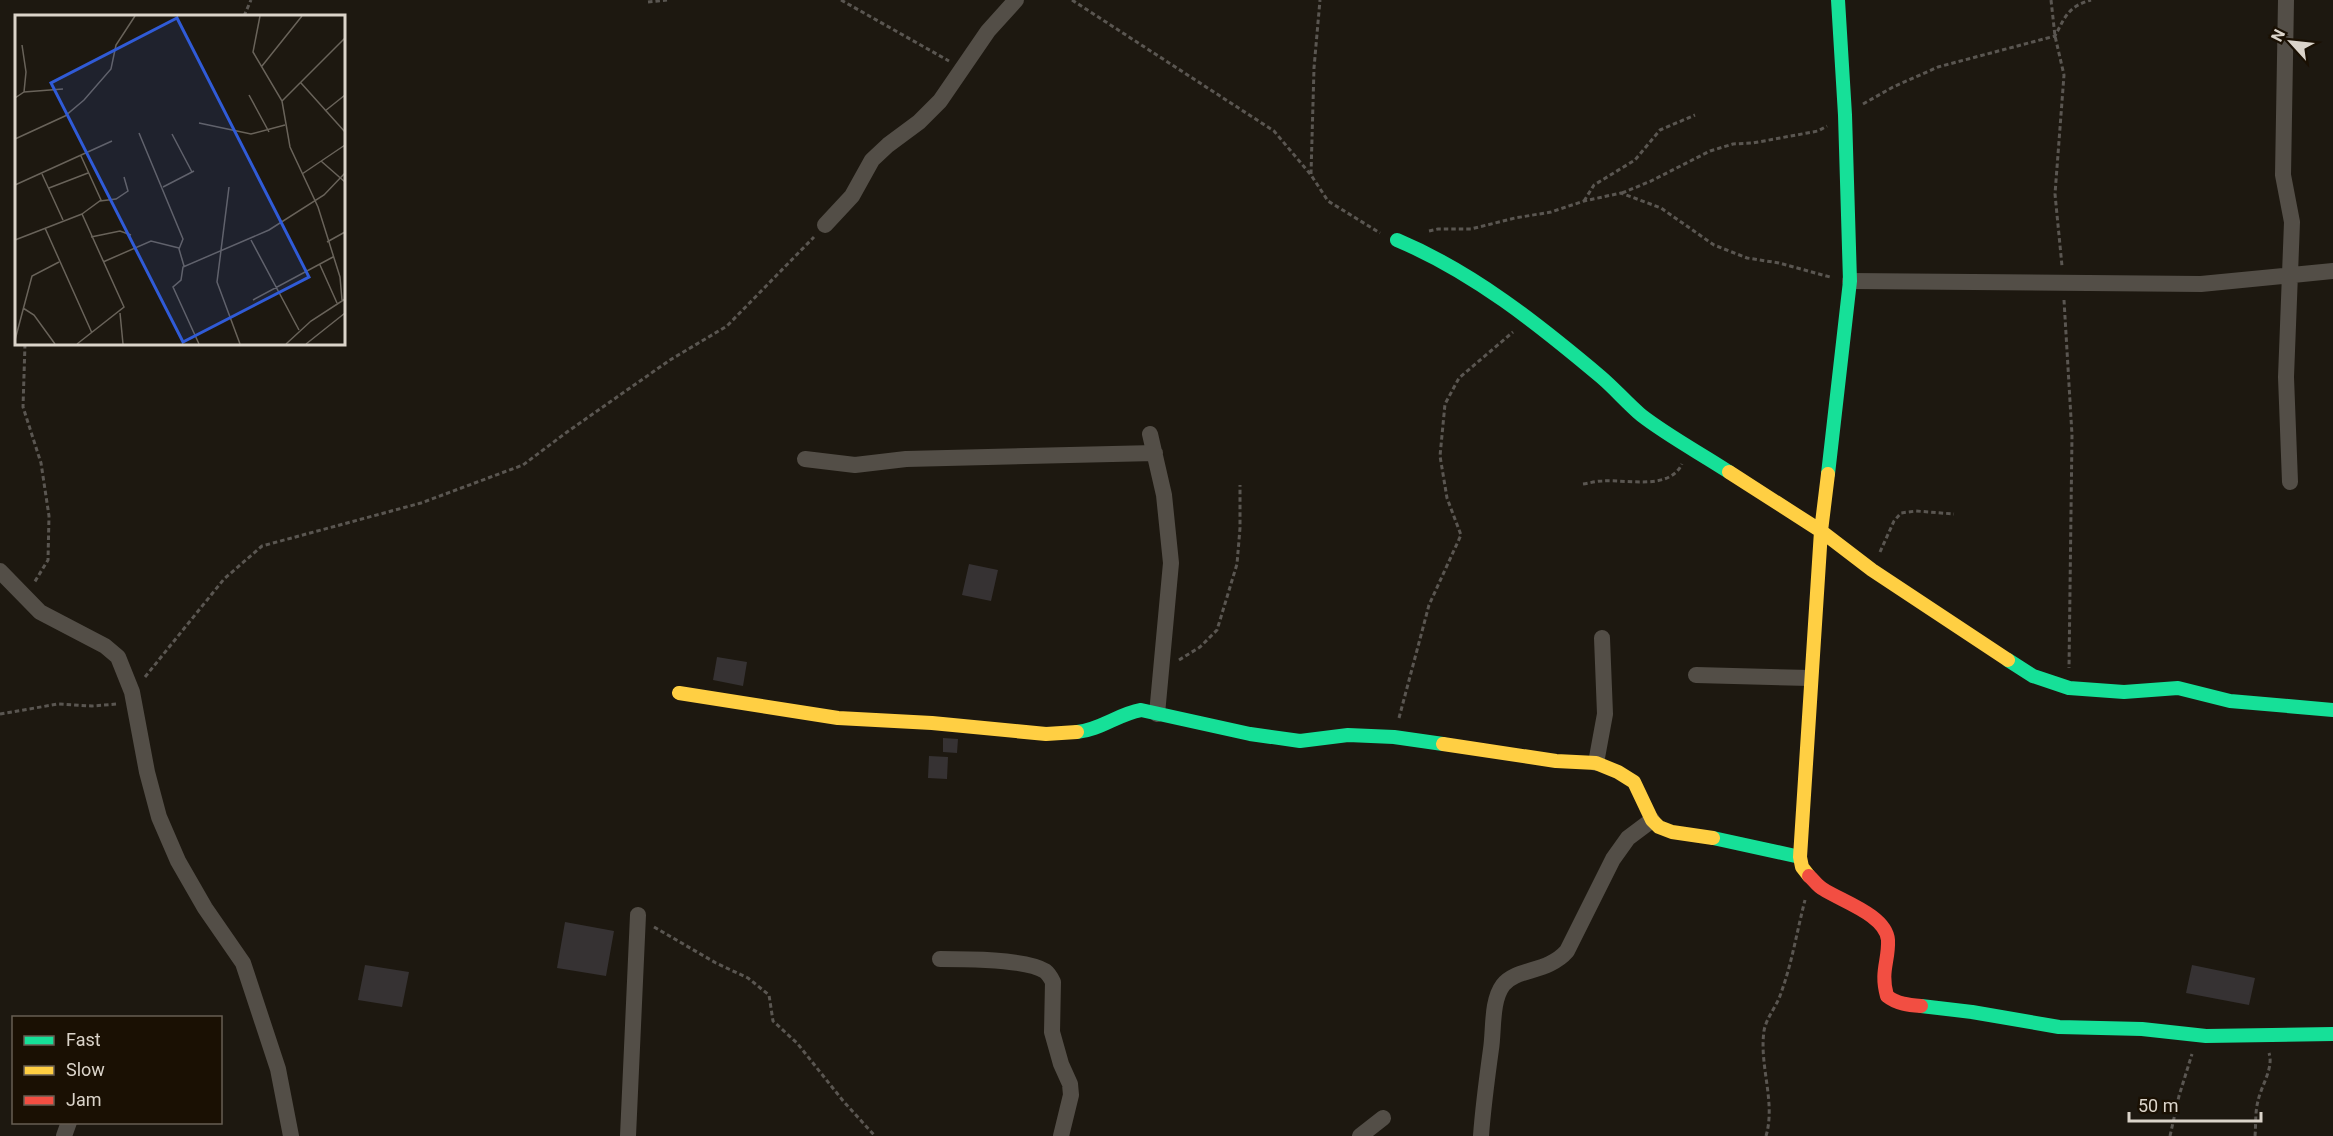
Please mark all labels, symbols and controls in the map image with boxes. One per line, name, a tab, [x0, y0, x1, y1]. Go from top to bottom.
north arrow	[2261, 12, 2321, 72]
inset map	[15, 15, 345, 345]
text: N	[2267, 26, 2289, 45]
legend	[12, 1016, 222, 1124]
text: Fast	[66, 1029, 101, 1050]
text: Slow	[66, 1059, 105, 1080]
scale bar	[2129, 1085, 2261, 1123]
text: Jam	[66, 1089, 102, 1110]
text: 50 m	[2138, 1095, 2178, 1116]

